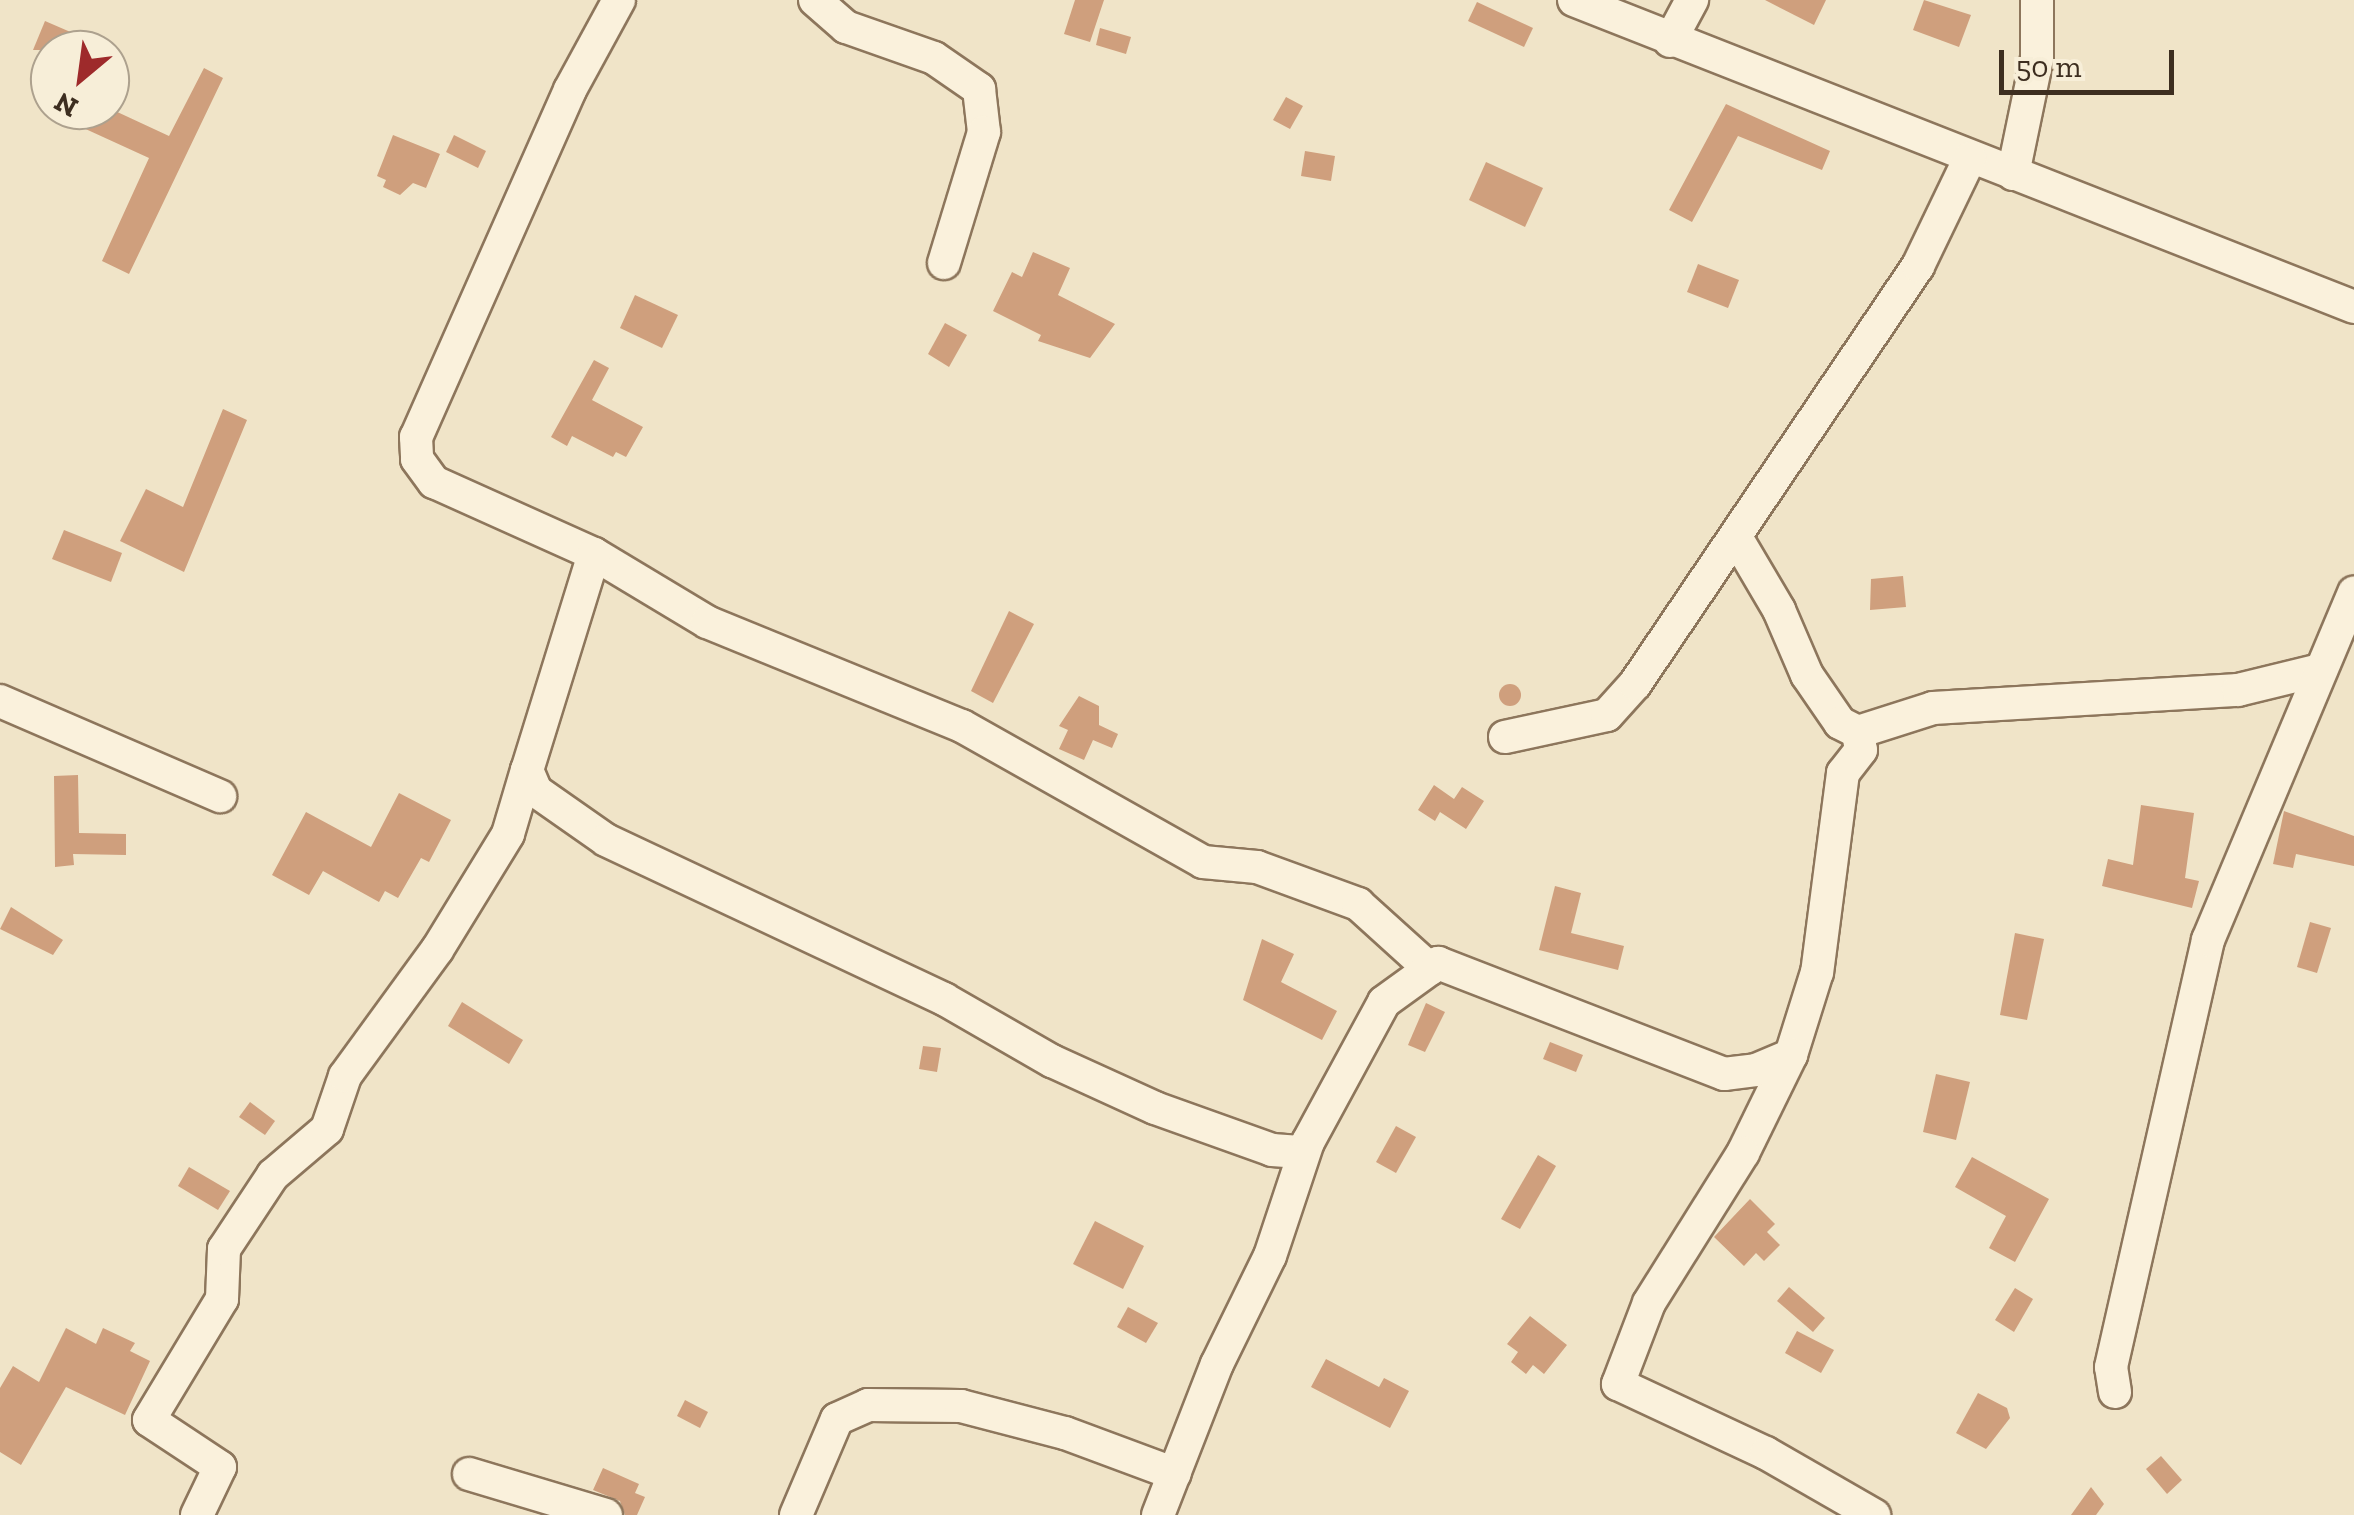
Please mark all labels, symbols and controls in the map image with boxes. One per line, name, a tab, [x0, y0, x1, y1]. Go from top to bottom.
north arrow	[30, 30, 130, 130]
scale bar	[2004, 30, 2179, 92]
text: 50 m	[2016, 49, 2081, 85]
text: N	[49, 85, 83, 125]

